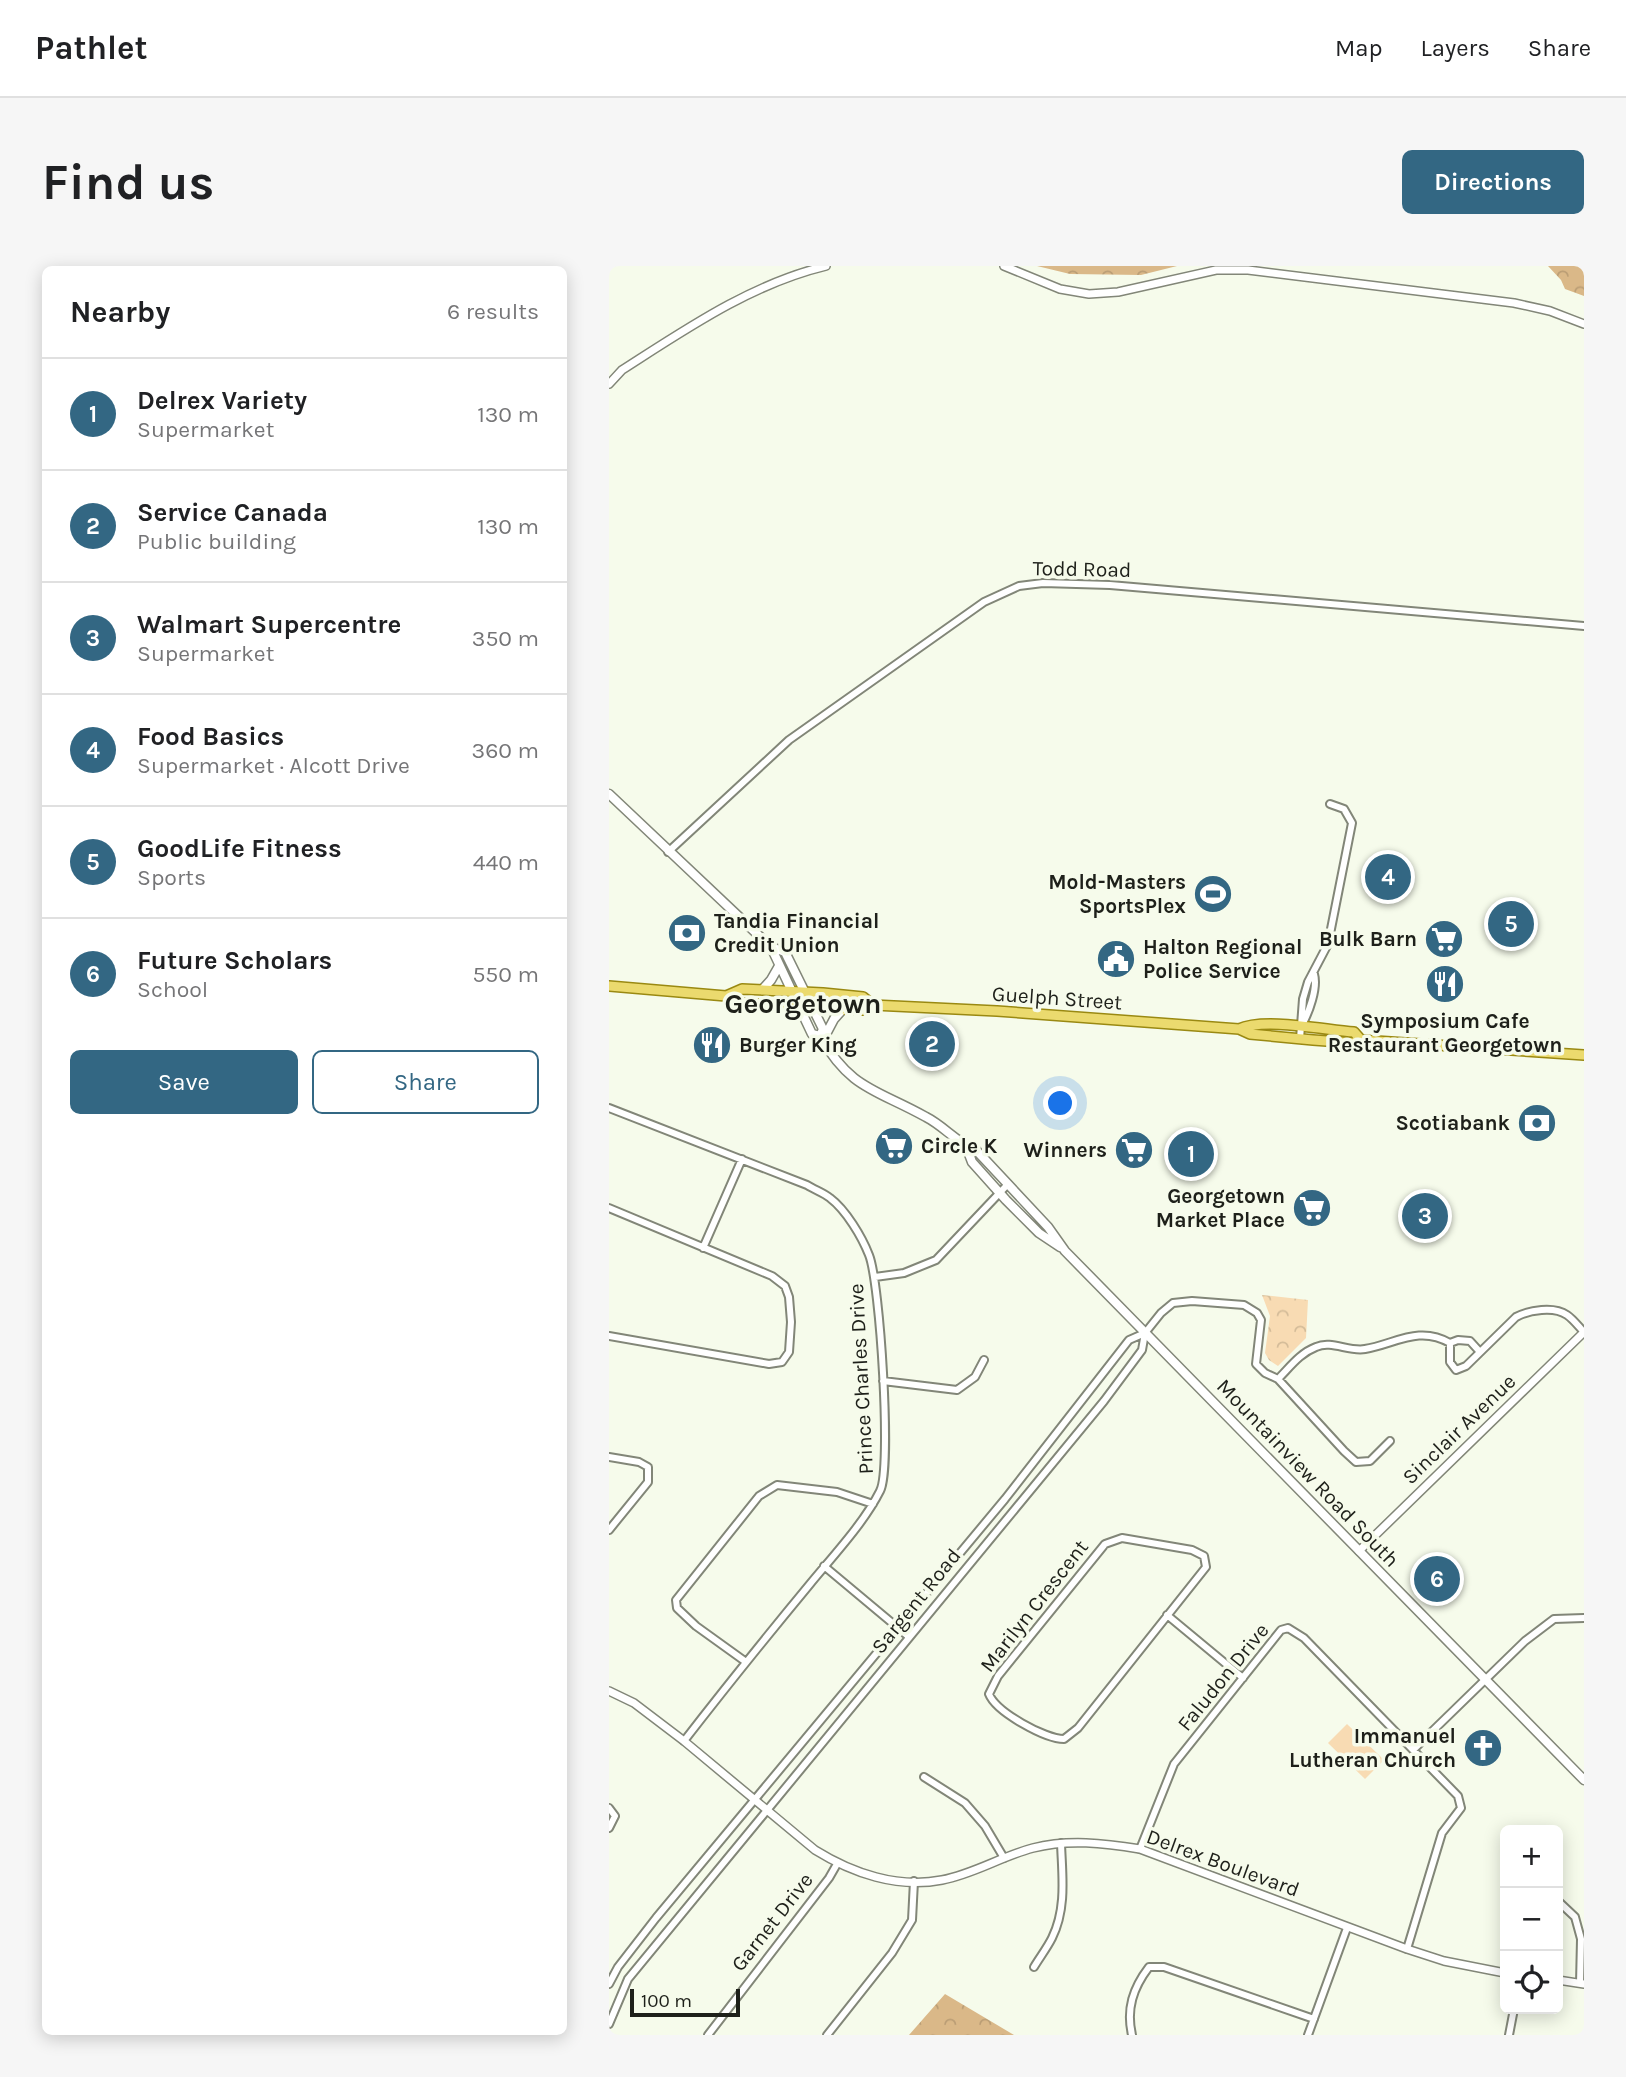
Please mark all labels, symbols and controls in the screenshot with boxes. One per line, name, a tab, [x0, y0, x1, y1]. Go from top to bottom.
text: Pathlet	[35, 29, 148, 67]
text: Map	[1335, 34, 1383, 62]
text: Layers	[1421, 34, 1490, 62]
text: Share	[1528, 34, 1591, 62]
button: Directions	[1402, 150, 1584, 214]
text: Find us	[42, 154, 214, 211]
text: Nearby	[70, 294, 170, 330]
text: 6 results	[447, 298, 539, 325]
text: Delrex Variety	[137, 385, 307, 416]
text: 1	[89, 401, 97, 428]
text: 130 m	[477, 401, 539, 428]
text: Supermarket	[137, 416, 274, 443]
text: Service Canada	[137, 497, 328, 528]
text: 2	[86, 513, 100, 540]
text: 130 m	[477, 513, 539, 540]
text: Public building	[137, 528, 296, 555]
street label: Todd Road	[1033, 556, 1131, 582]
text: Walmart Supercentre	[137, 609, 401, 640]
text: 3	[86, 625, 100, 652]
text: 350 m	[472, 625, 539, 652]
text: Supermarket	[137, 640, 274, 667]
text: Food Basics	[137, 721, 284, 752]
text: 4	[86, 737, 100, 764]
text: 360 m	[472, 737, 539, 764]
text: Supermarket · Alcott Drive	[137, 752, 410, 779]
text: GoodLife Fitness	[137, 833, 342, 864]
text: 5	[86, 849, 100, 876]
text: 440 m	[473, 849, 539, 876]
pin: 4	[1365, 851, 1411, 903]
text: Sports	[137, 864, 206, 891]
place label: Mold-Masters SportsPlex	[1048, 870, 1186, 918]
sports icon: Mold-Masters SportsPlex	[1192, 873, 1234, 915]
pin: 5	[1488, 898, 1534, 950]
place label: Tandia Financial Credit Union	[714, 909, 879, 957]
bank icon: Tandia Financial Credit Union	[666, 912, 708, 954]
supermarket icon: Bulk Barn	[1423, 918, 1465, 960]
place label: Bulk Barn	[1319, 927, 1417, 951]
place label: Halton Regional Police Service	[1143, 935, 1302, 983]
public building icon: Halton Regional Police Service	[1095, 938, 1137, 980]
text: Future Scholars	[137, 945, 332, 976]
text: 6	[86, 961, 100, 988]
text: 550 m	[472, 961, 539, 988]
restaurant icon: Symposium Cafe Restaurant Georgetown	[1424, 963, 1466, 1005]
text: School	[137, 976, 208, 1003]
street label: Guelph Street	[991, 981, 1123, 1015]
district label: Georgetown	[724, 987, 882, 1020]
place label: Symposium Cafe Restaurant Georgetown	[1328, 1009, 1562, 1057]
pin: 2	[909, 1018, 955, 1070]
restaurant icon: Burger King	[691, 1024, 733, 1066]
place label: Burger King	[739, 1033, 857, 1057]
button: Save	[70, 1050, 298, 1114]
button: Share	[312, 1050, 539, 1114]
your location	[1043, 1086, 1077, 1120]
bank icon: Scotiabank	[1516, 1102, 1558, 1144]
place label: Scotiabank	[1395, 1111, 1511, 1135]
supermarket icon: Circle K	[873, 1125, 915, 1167]
pin: 1	[1168, 1128, 1214, 1180]
supermarket icon: Winners	[1113, 1129, 1155, 1171]
place label: Circle K	[921, 1134, 997, 1158]
place label: Winners	[1024, 1138, 1107, 1162]
place label: Georgetown Market Place	[1156, 1184, 1285, 1232]
supermarket icon: Georgetown Market Place	[1291, 1187, 1333, 1229]
pin: 3	[1402, 1190, 1448, 1242]
street label: Prince Charles Drive	[844, 1283, 878, 1475]
street label: Sinclair Avenue	[1397, 1369, 1521, 1489]
street label: Mountainview Road South	[1212, 1374, 1404, 1572]
street label: Marilyn Crescent	[975, 1535, 1093, 1677]
street label: Sargent Road	[866, 1544, 966, 1658]
pin: 6	[1414, 1553, 1460, 1605]
street label: Faludon Drive	[1172, 1618, 1274, 1736]
place label: Immanuel Lutheran Church	[1289, 1724, 1456, 1772]
church icon: Immanuel Lutheran Church	[1462, 1727, 1504, 1769]
street label: Delrex Boulevard	[1143, 1824, 1303, 1902]
map controls	[1500, 1825, 1563, 2014]
button: +	[1500, 1825, 1563, 1888]
street label: Garnet Drive	[726, 1868, 818, 1976]
button: −	[1500, 1888, 1563, 1951]
button: locate	[1500, 1951, 1563, 2014]
scale bar	[630, 1986, 740, 2018]
text: 100 m	[641, 1990, 692, 2012]

